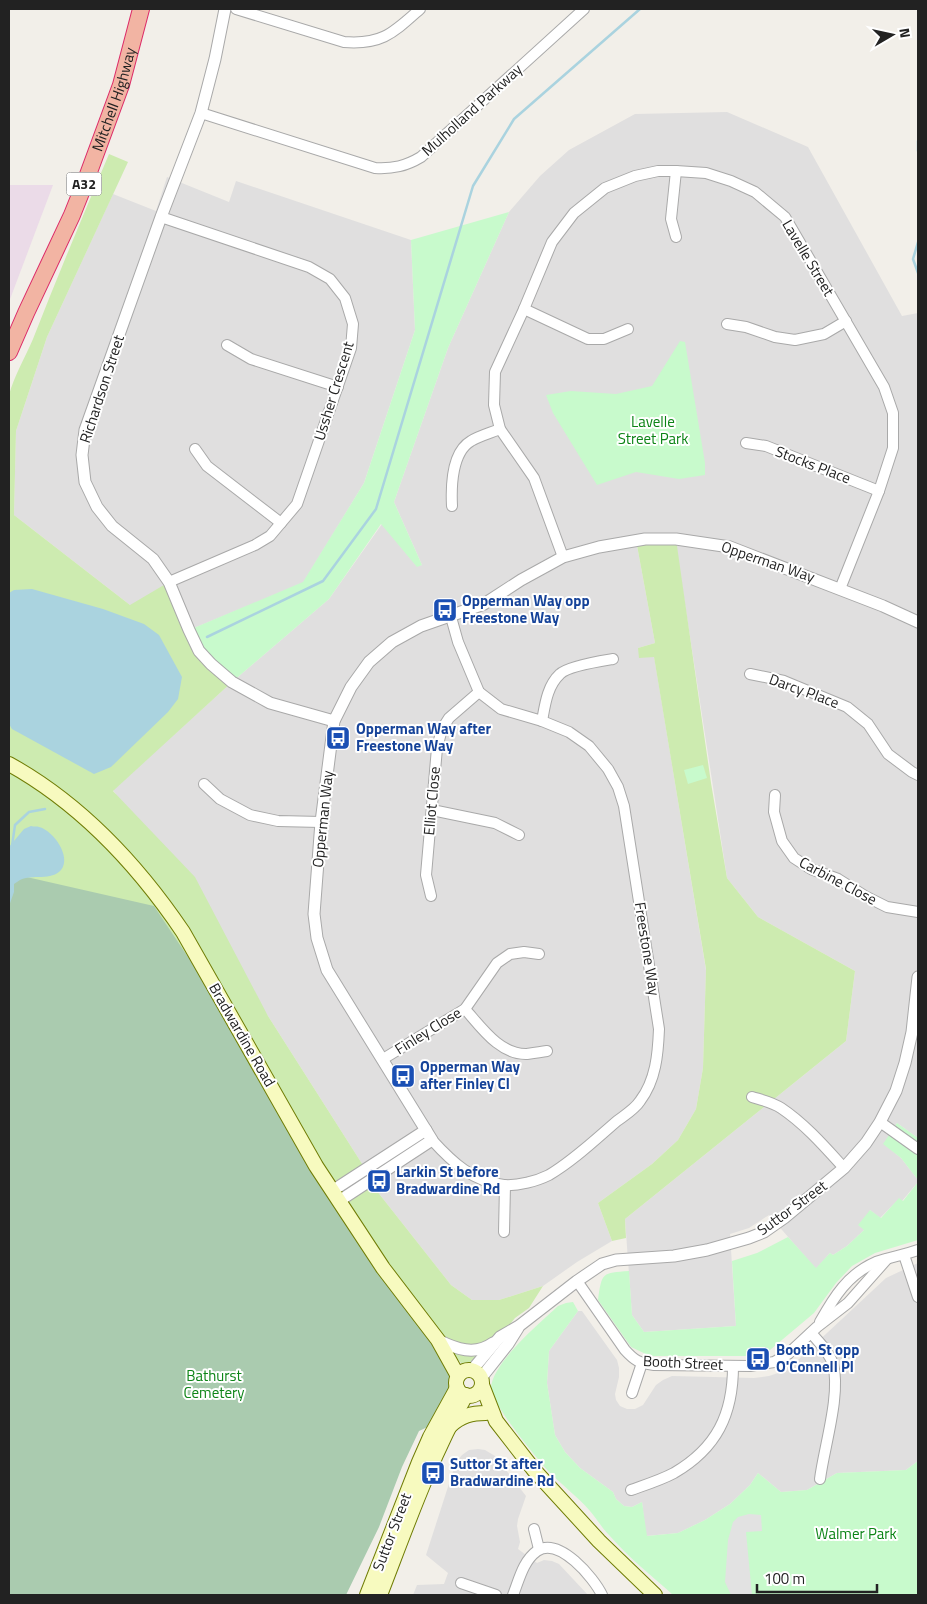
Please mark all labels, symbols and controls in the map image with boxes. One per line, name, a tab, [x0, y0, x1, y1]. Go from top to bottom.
north arrow	[867, 10, 917, 60]
text: N	[894, 26, 916, 39]
street label: Mitchell Highway	[85, 45, 141, 155]
street label: Mulholland Parkway	[416, 58, 527, 161]
road number: A32	[66, 172, 102, 195]
street label: Lavelle Street	[776, 215, 841, 301]
street label: Richardson Street	[73, 331, 130, 446]
street label: Ussher Crescent	[308, 338, 360, 443]
park label: Lavelle Street Park	[618, 410, 688, 450]
street label: Stocks Place	[772, 440, 854, 489]
street label: Opperman Way	[718, 535, 818, 588]
place label: Opperman Way opp Freestone Way	[462, 589, 590, 629]
bus stop icon: Opperman Way opp Freestone Way	[432, 597, 458, 623]
street label: Darcy Place	[766, 667, 843, 714]
place label: Opperman Way after Freestone Way	[356, 717, 491, 757]
bus stop icon: Opperman Way after Freestone Way	[325, 725, 351, 751]
street label: Elliot Close	[417, 766, 446, 836]
street label: Opperman Way	[306, 769, 339, 869]
street label: Carbine Close	[795, 850, 881, 911]
street label: Freestone Way	[629, 900, 666, 997]
street label: Bradwardine Road	[203, 979, 281, 1091]
street label: Finley Close	[390, 1001, 466, 1060]
place label: Opperman Way after Finley Cl	[420, 1055, 520, 1095]
bus stop icon: Opperman Way after Finley Cl	[390, 1063, 416, 1089]
place label: Larkin St before Bradwardine Rd	[396, 1160, 500, 1200]
bus stop icon: Larkin St before Bradwardine Rd	[366, 1168, 392, 1194]
street label: Suttor Street	[752, 1174, 832, 1241]
place label: Booth St opp O'Connell Pl	[776, 1338, 859, 1378]
bus stop icon: Booth St opp O'Connell Pl	[745, 1346, 771, 1372]
street label: Booth Street	[642, 1349, 724, 1376]
park label: Bathurst Cemetery	[184, 1364, 244, 1404]
place label: Suttor St after Bradwardine Rd	[450, 1452, 554, 1492]
bus stop icon: Suttor St after Bradwardine Rd	[420, 1460, 446, 1486]
street label: Suttor Street	[366, 1489, 417, 1574]
park label: Walmer Park	[815, 1522, 897, 1545]
scale bar	[757, 1562, 877, 1594]
text: 100 m	[764, 1567, 805, 1590]

